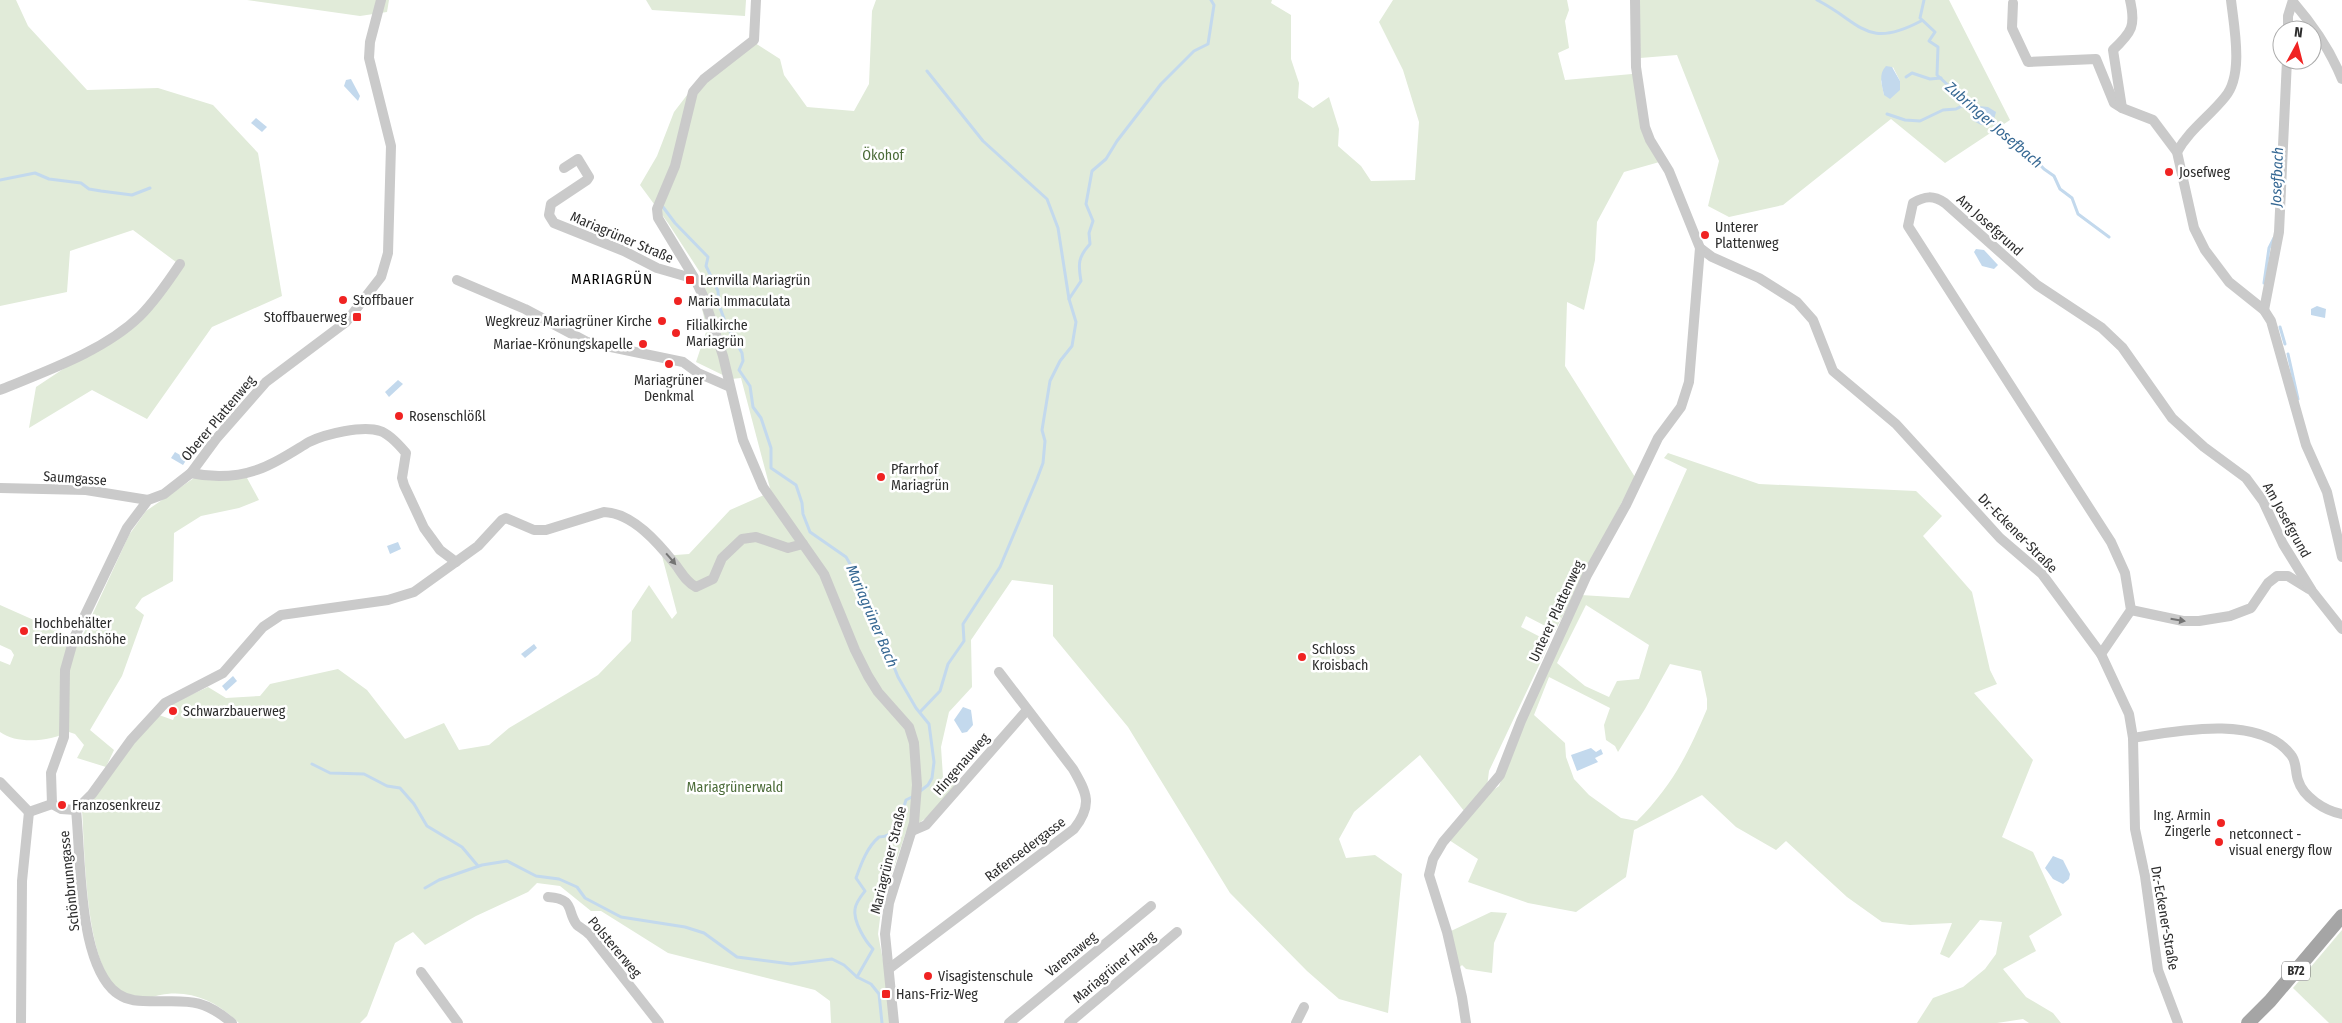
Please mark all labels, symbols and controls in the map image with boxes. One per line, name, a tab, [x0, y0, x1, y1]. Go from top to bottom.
north arrow	[2272, 20, 2322, 70]
text: N	[2293, 24, 2304, 42]
water label: Zubringer Josefbach	[1941, 77, 2046, 172]
park label: Ökohof	[862, 146, 905, 164]
water label: Josefbach	[2267, 147, 2287, 208]
place label: Josefweg	[2179, 164, 2230, 181]
marker: Josefweg	[2163, 166, 2175, 178]
street label: Am Josefgrund	[1953, 191, 2026, 260]
street label: Mariagrüner Straße	[568, 208, 676, 267]
place label: Unterer Plattenweg	[1715, 219, 1779, 252]
marker: Unterer Plattenweg	[1699, 229, 1711, 241]
district label: MARIAGRÜN	[571, 270, 653, 288]
place label: Lernvilla Mariagrün	[700, 272, 810, 289]
marker: Lernvilla Mariagrün	[684, 274, 696, 286]
place label: Stoffbauer	[353, 292, 414, 309]
place label: Maria Immaculata	[688, 293, 791, 310]
marker: Stoffbauer	[337, 294, 349, 306]
marker: Maria Immaculata	[672, 295, 684, 307]
place label: Stoffbauerweg	[264, 309, 347, 326]
marker: Stoffbauerweg	[351, 311, 363, 323]
place label: Wegkreuz Mariagrüner Kirche	[485, 313, 652, 330]
marker: Wegkreuz Mariagrüner Kirche	[656, 315, 668, 327]
place label: Filialkirche Mariagrün	[686, 317, 748, 350]
marker: Filialkirche Mariagrün	[670, 327, 682, 339]
place label: Mariae-Krönungskapelle	[493, 336, 633, 353]
marker: Mariae-Krönungskapelle	[637, 338, 649, 350]
marker: Mariagrüner Denkmal	[663, 358, 675, 370]
street label: Oberer Plattenweg	[178, 372, 259, 465]
place label: Mariagrüner Denkmal	[634, 372, 704, 405]
place label: Rosenschlößl	[409, 408, 486, 425]
marker: Rosenschlößl	[393, 410, 405, 422]
place label: Pfarrhof Mariagrün	[891, 461, 949, 494]
street label: Saumgasse	[43, 468, 107, 489]
marker: Pfarrhof Mariagrün	[875, 471, 887, 483]
street label: Am Josefgrund	[2259, 480, 2314, 561]
street label: Dr.-Eckener-Straße	[1974, 490, 2061, 577]
one-way arrow	[665, 553, 677, 565]
street label: Unterer Plattenweg	[1525, 557, 1588, 665]
water label: Mariagrüner Bach	[842, 562, 902, 670]
place label: Hochbehälter Ferdinandshöhe	[34, 615, 126, 648]
one-way arrow	[2171, 616, 2187, 624]
marker: Hochbehälter Ferdinandshöhe	[18, 625, 30, 637]
place label: Schloss Kroisbach	[1312, 641, 1368, 674]
marker: Schloss Kroisbach	[1296, 651, 1308, 663]
place label: Schwarzbauerweg	[183, 703, 286, 720]
marker: Schwarzbauerweg	[167, 705, 179, 717]
street label: Hingenauweg	[930, 729, 993, 799]
park label: Mariagrünerwald	[687, 779, 783, 796]
place label: Franzosenkreuz	[72, 797, 161, 814]
marker: Franzosenkreuz	[56, 799, 68, 811]
street label: Mariagrüner Straße	[867, 804, 910, 916]
place label: Ing. Armin Zingerle	[2153, 807, 2211, 840]
street label: Rafensedergasse	[982, 813, 1069, 885]
marker: Ing. Armin Zingerle	[2215, 817, 2227, 829]
place label: netconnect - visual energy flow	[2229, 826, 2332, 859]
street label: Schönbrunngasse	[56, 830, 83, 932]
marker: netconnect - visual energy flow	[2213, 836, 2225, 848]
street label: Dr.-Eckener-Straße	[2147, 865, 2182, 972]
street label: Polstererweg	[584, 913, 645, 982]
street label: Varenaweg	[1042, 928, 1101, 980]
street label: Mariagrüner Hang	[1070, 928, 1159, 1007]
road number: B72	[2282, 961, 2310, 980]
place label: Visagistenschule	[938, 968, 1033, 985]
marker: Visagistenschule	[922, 970, 934, 982]
place label: Hans-Friz-Weg	[896, 986, 978, 1003]
marker: Hans-Friz-Weg	[880, 988, 892, 1000]

